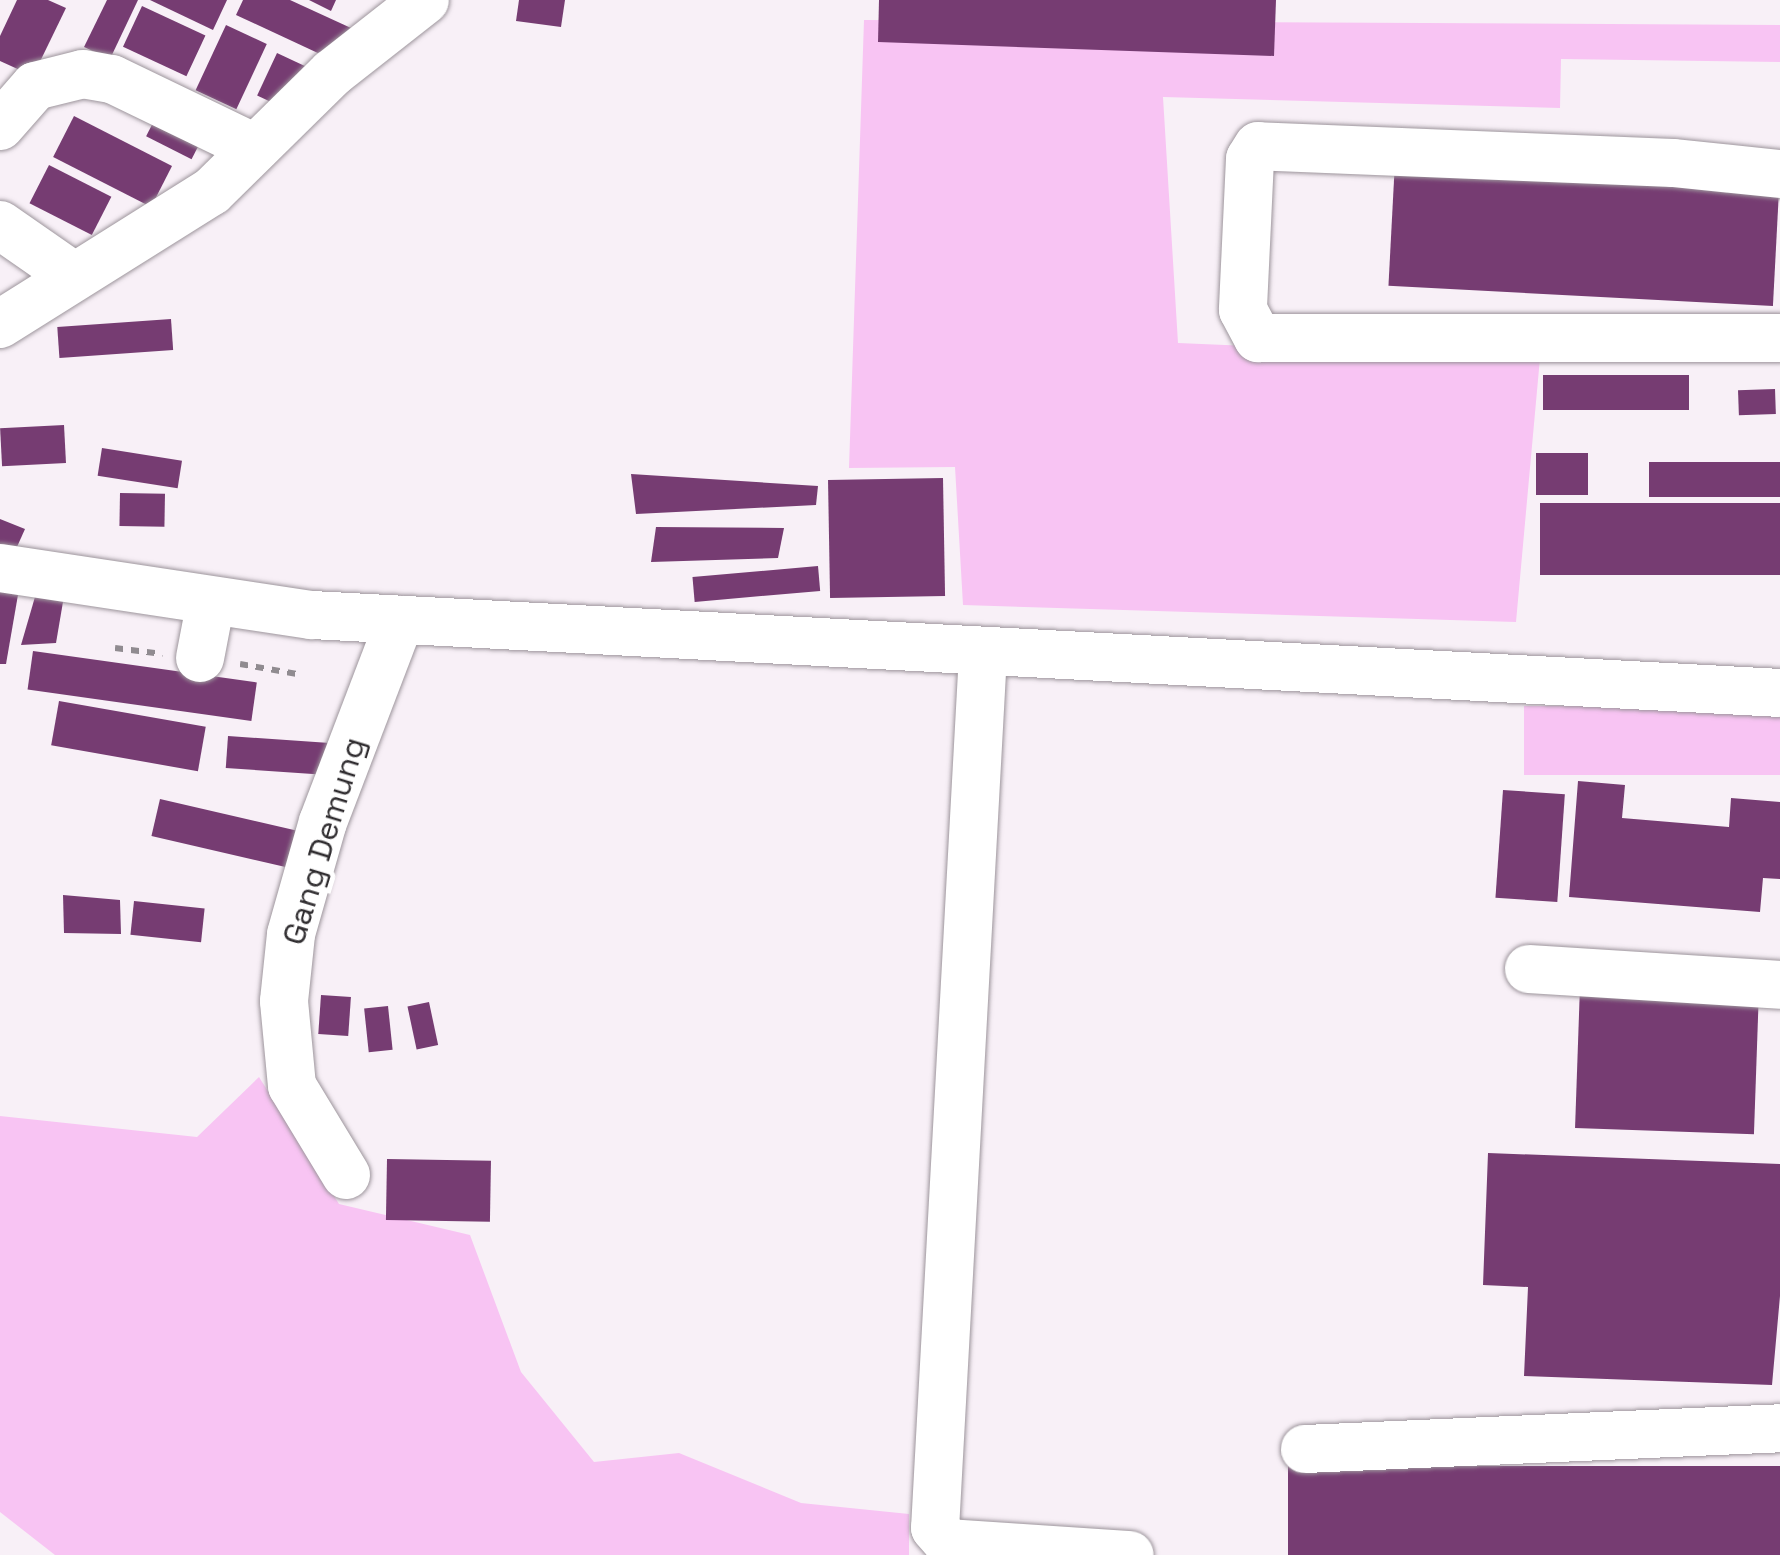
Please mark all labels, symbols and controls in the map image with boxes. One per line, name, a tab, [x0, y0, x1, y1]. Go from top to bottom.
street label: Gang Demung	[274, 733, 374, 949]

